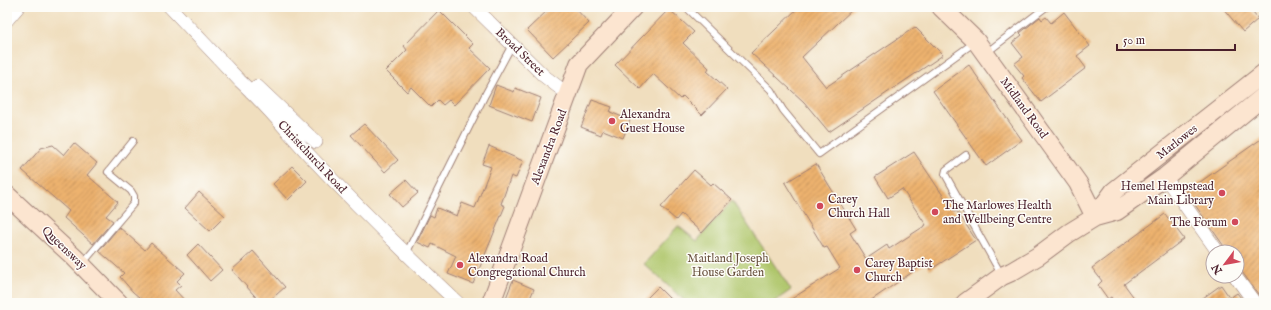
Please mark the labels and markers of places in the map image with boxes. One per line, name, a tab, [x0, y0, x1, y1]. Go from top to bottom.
place label: Alexandra Guest House	[619, 107, 685, 136]
marker: Alexandra Guest House	[607, 116, 617, 126]
place label: Hemel Hempstead Main Library	[1121, 179, 1215, 208]
marker: Hemel Hempstead Main Library	[1217, 188, 1227, 198]
place label: Carey Church Hall	[828, 192, 890, 221]
place label: The Marlowes Health and Wellbeing Centre	[943, 198, 1052, 227]
marker: Carey Church Hall	[815, 201, 825, 211]
marker: The Marlowes Health and Wellbeing Centre	[930, 207, 940, 217]
place label: The Forum	[1170, 215, 1227, 230]
marker: The Forum	[1230, 217, 1240, 227]
place label: Alexandra Road Congregational Church	[467, 251, 586, 280]
place label: Carey Baptist Church	[865, 256, 933, 285]
marker: Alexandra Road Congregational Church	[455, 260, 465, 270]
marker: Carey Baptist Church	[852, 265, 862, 275]

